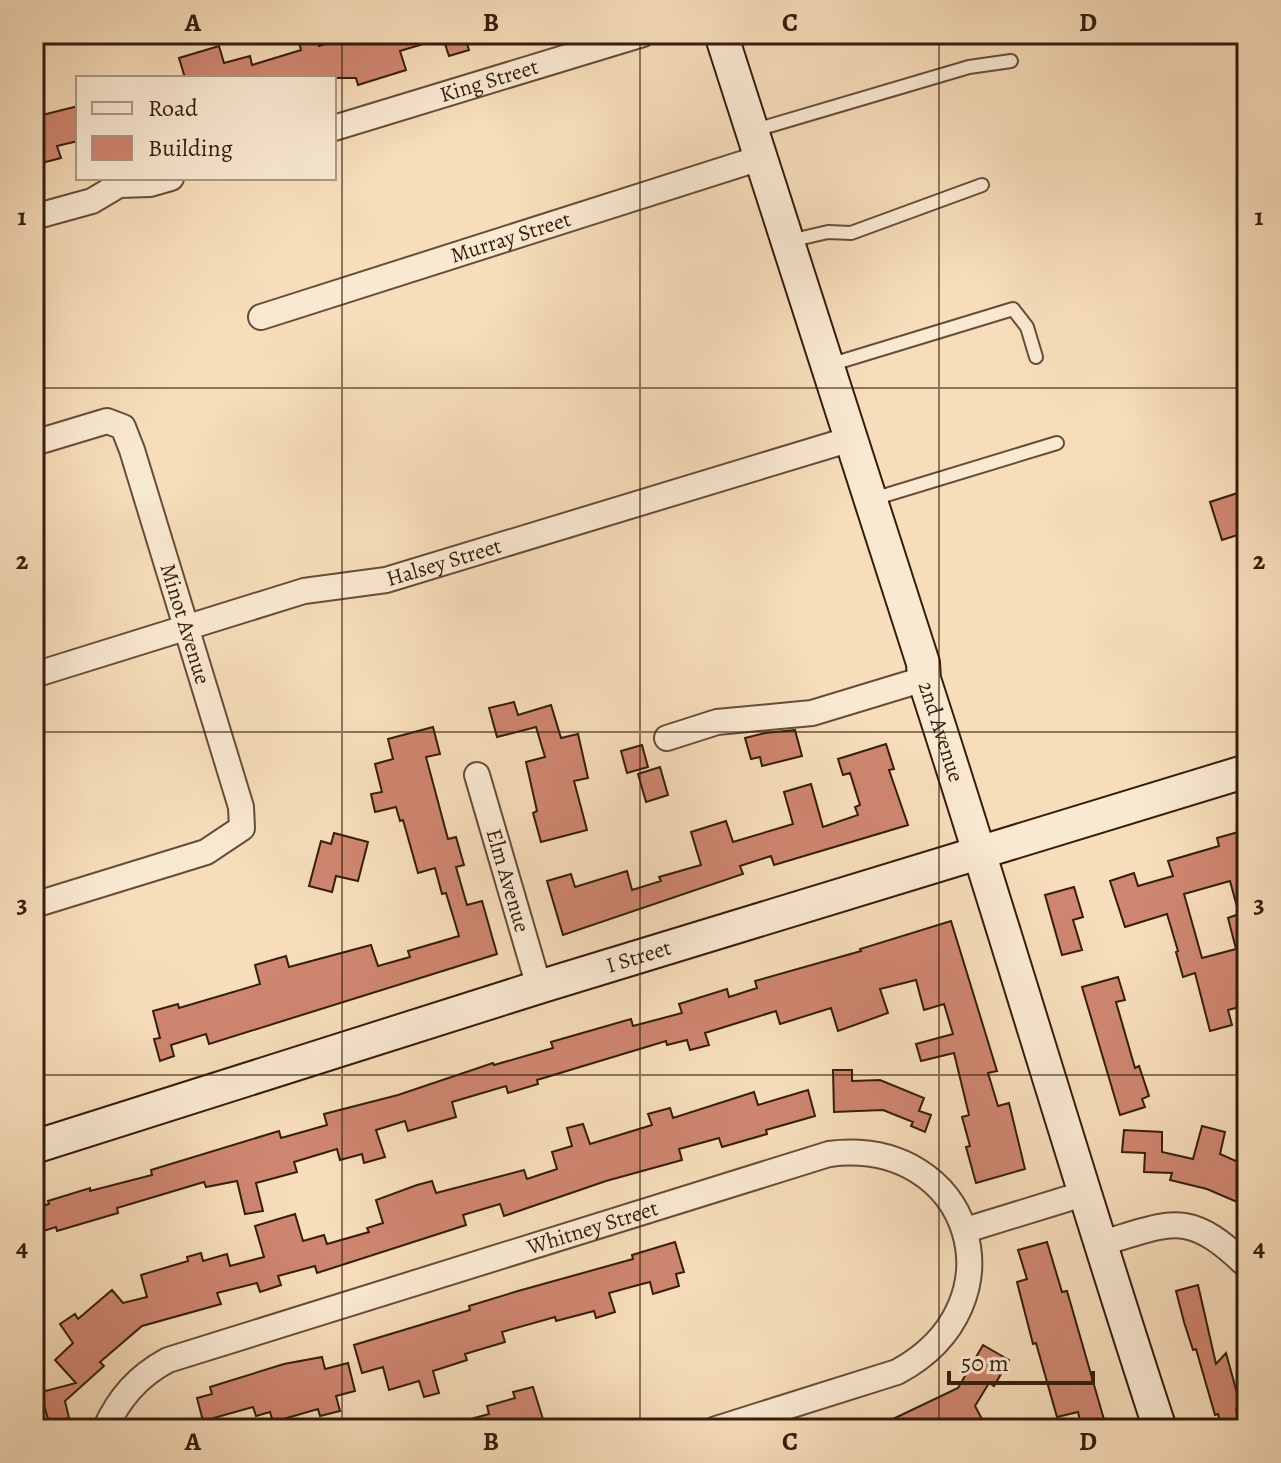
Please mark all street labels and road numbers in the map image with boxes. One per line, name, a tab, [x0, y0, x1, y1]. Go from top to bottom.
street label: King Street	[436, 52, 542, 110]
street label: Murray Street	[447, 204, 575, 271]
street label: Halsey Street	[383, 531, 505, 594]
street label: Minot Avenue	[153, 560, 218, 688]
street label: 2nd Avenue	[911, 677, 971, 786]
street label: Elm Avenue	[479, 825, 537, 936]
street label: I Street	[603, 933, 675, 981]
street label: Whitney Street	[522, 1193, 662, 1262]

